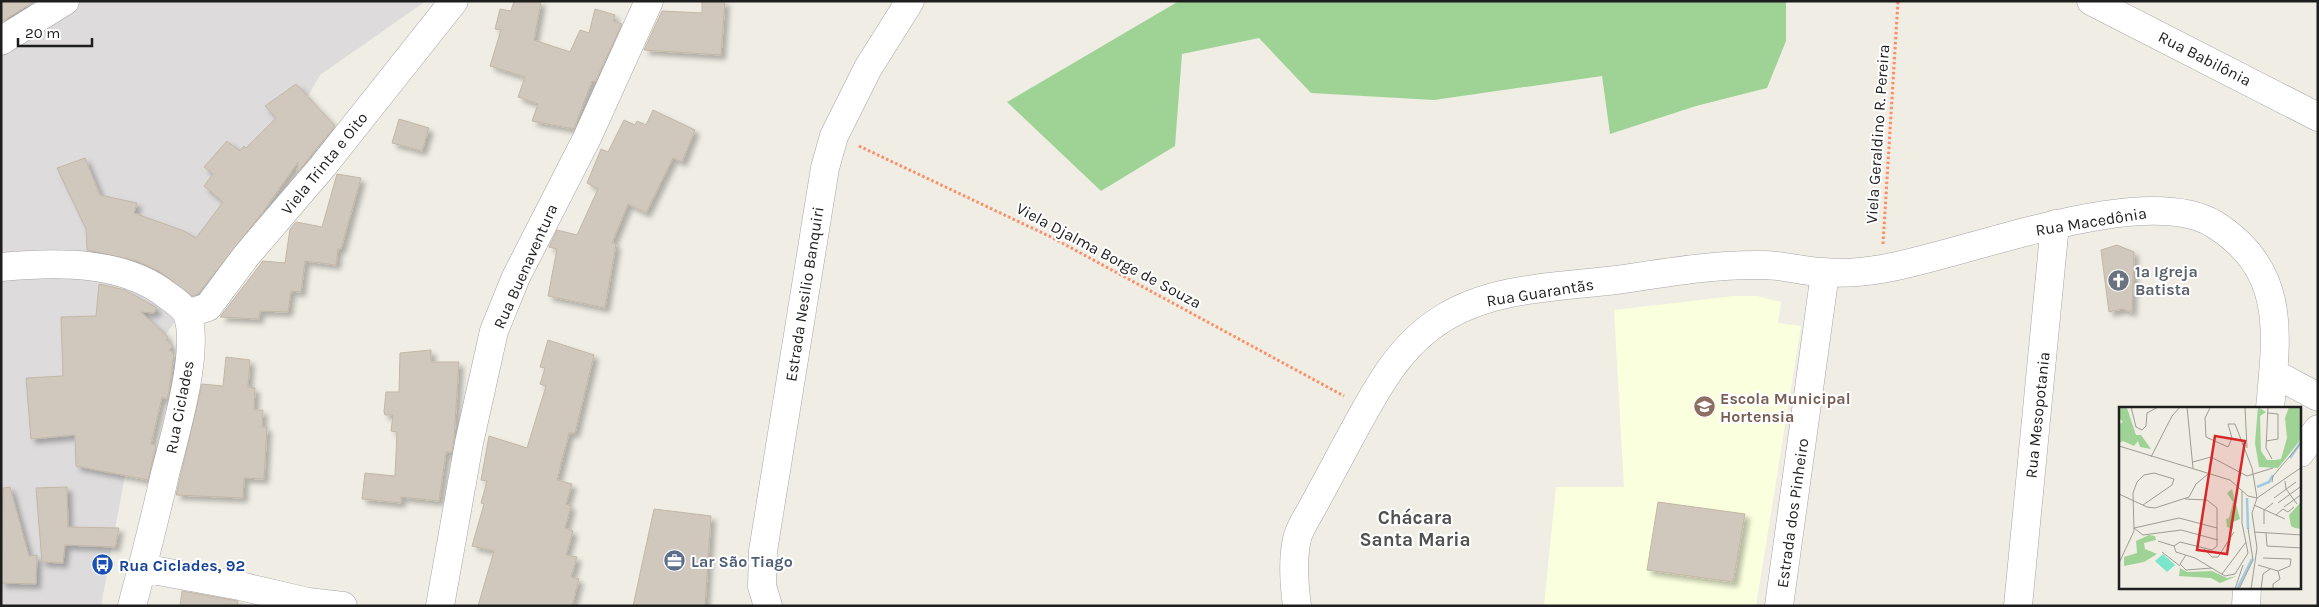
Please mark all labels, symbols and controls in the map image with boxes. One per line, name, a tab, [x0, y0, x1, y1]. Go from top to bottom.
scale bar	[18, 15, 91, 47]
text: 20 m	[25, 24, 60, 42]
street label: Rua Babilônia	[2155, 27, 2254, 90]
street label: Viela Geraldino R. Pereira	[1862, 44, 1893, 224]
street label: Viela Trinta e Oito	[277, 108, 372, 218]
street label: Viela Djalma Borge de Souza	[1013, 199, 1205, 312]
street label: Rua Buenaventura	[489, 201, 562, 332]
street label: Rua Macedônia	[2034, 203, 2148, 240]
street label: Estrada Nesilio Banquiri	[781, 205, 828, 383]
place label: 1ª Igreja Batista	[2135, 262, 2198, 299]
church icon: 1ª Igreja Batista	[2107, 268, 2131, 292]
street label: Rua Guarantãs	[1485, 275, 1595, 310]
street label: Rua Mesopotania	[2021, 351, 2054, 479]
street label: Rua Ciclades	[161, 359, 198, 455]
place label: Escola Municipal Hortensia	[1720, 389, 1851, 426]
school or university icon: Escola Municipal Hortensia	[1692, 395, 1716, 419]
inset map	[2119, 407, 2302, 590]
street label: Estrada dos Pinheiro	[1773, 437, 1812, 589]
district label: Chácara Santa Maria	[1359, 507, 1471, 551]
office icon: Lar São Tiago	[663, 549, 687, 573]
place label: Lar São Tiago	[691, 552, 793, 571]
bus stop icon: Rua Ciclades, 92	[91, 553, 115, 577]
place label: Rua Ciclades, 92	[119, 556, 245, 575]

